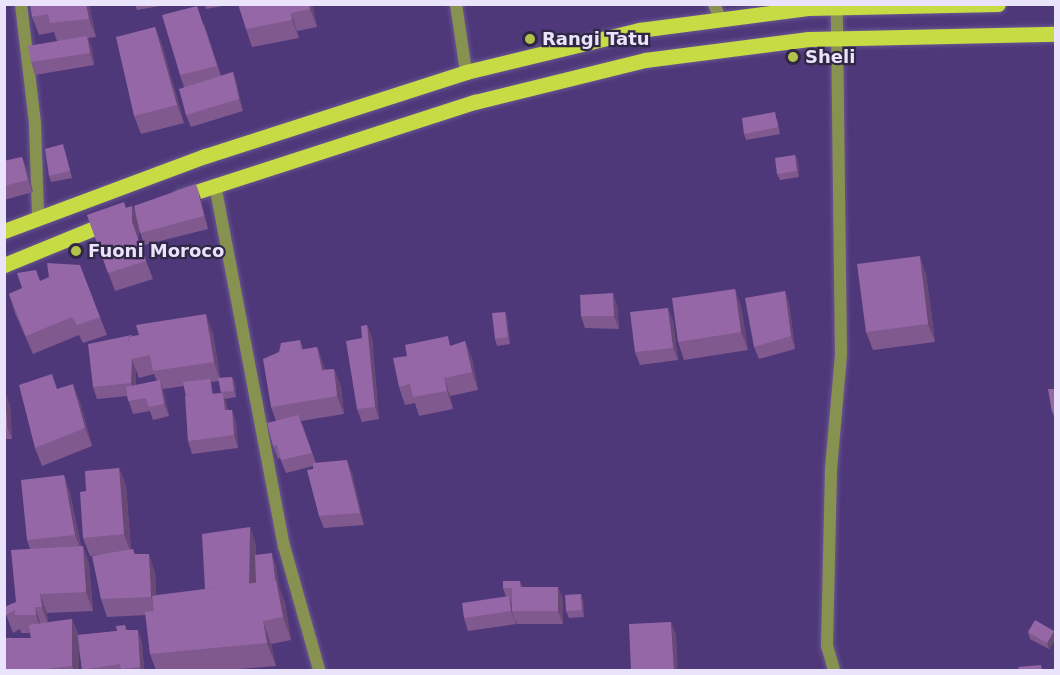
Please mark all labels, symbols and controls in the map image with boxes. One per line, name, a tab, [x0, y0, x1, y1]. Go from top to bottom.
place label: Rangi Tatu	[542, 28, 650, 50]
marker: Rangi Tatu	[523, 32, 537, 46]
place label: Sheli	[805, 46, 855, 68]
marker: Sheli	[786, 50, 800, 64]
place label: Fuoni Moroco	[88, 240, 224, 262]
marker: Fuoni Moroco	[69, 244, 83, 258]

